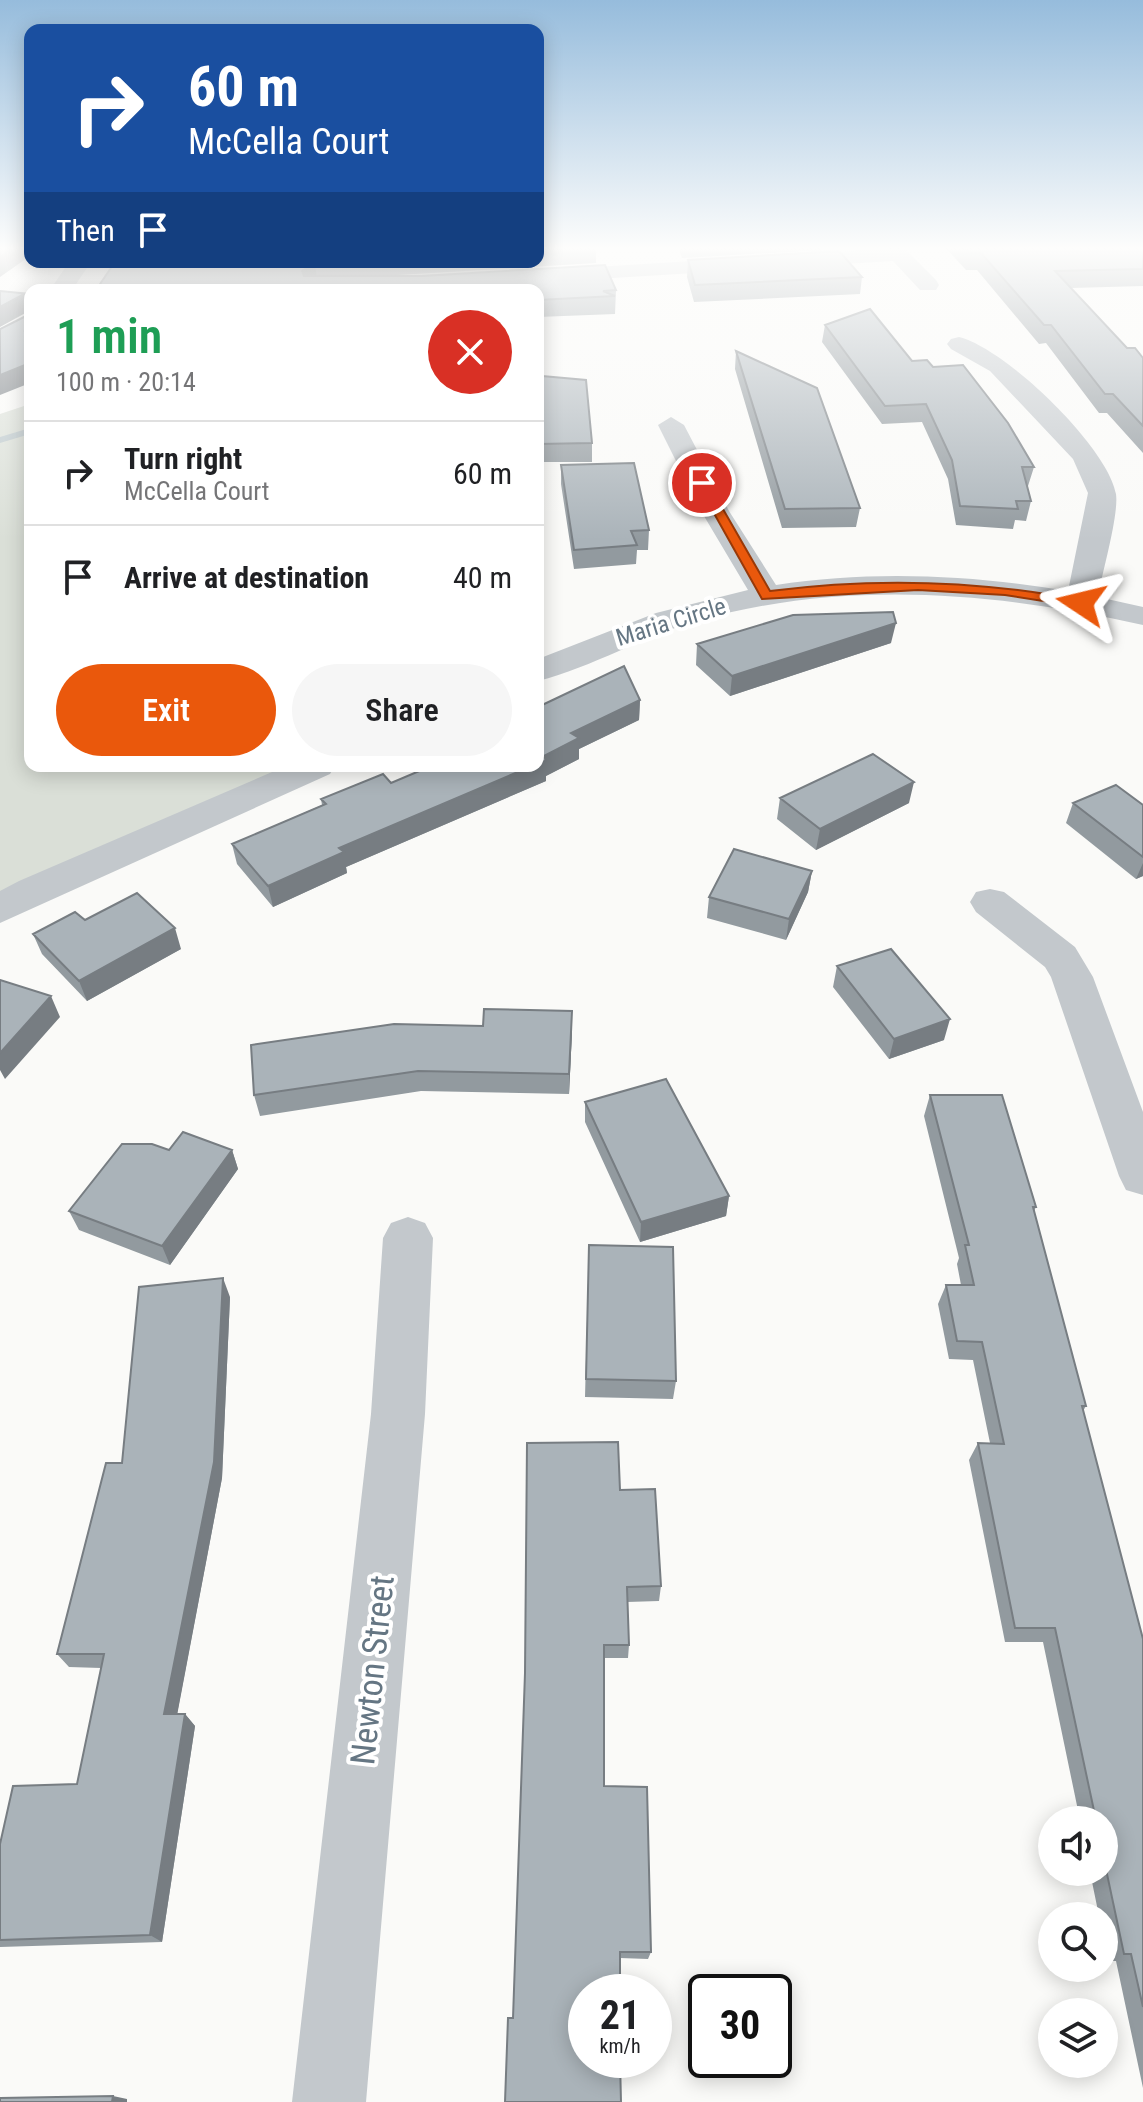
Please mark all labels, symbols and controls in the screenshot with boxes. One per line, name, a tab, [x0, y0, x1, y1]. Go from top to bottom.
text: 60 m	[188, 54, 299, 120]
icon: right	[56, 56, 160, 160]
text: McCella Court	[188, 121, 390, 163]
icon: arrive	[131, 208, 175, 252]
text: Then	[56, 213, 115, 248]
text: 1 min	[56, 308, 162, 365]
button: close	[428, 310, 512, 394]
text: 100 m · 20:14	[56, 367, 196, 397]
text: Turn right	[124, 441, 242, 476]
pin	[668, 449, 736, 517]
icon: right	[56, 451, 100, 495]
text: 60 m	[453, 456, 512, 491]
icon: arrive	[680, 461, 724, 505]
text: McCella Court	[124, 476, 270, 506]
icon: arrive	[56, 555, 100, 599]
text: Arrive at destination	[124, 560, 369, 595]
text: 40 m	[453, 560, 512, 595]
position arrow	[1039, 561, 1123, 645]
street label: Maria Circle	[613, 592, 729, 652]
button: Exit	[56, 664, 276, 756]
button: Share	[292, 664, 512, 756]
street label: Newton Street	[342, 1574, 402, 1766]
map controls	[1038, 1806, 1118, 2078]
button: sound	[1038, 1806, 1118, 1886]
button: search	[1038, 1902, 1118, 1982]
speed limit sign: 30	[688, 1974, 792, 2078]
text: 21	[600, 1992, 640, 2039]
button: layers	[1038, 1998, 1118, 2078]
text: km/h	[599, 2034, 641, 2058]

